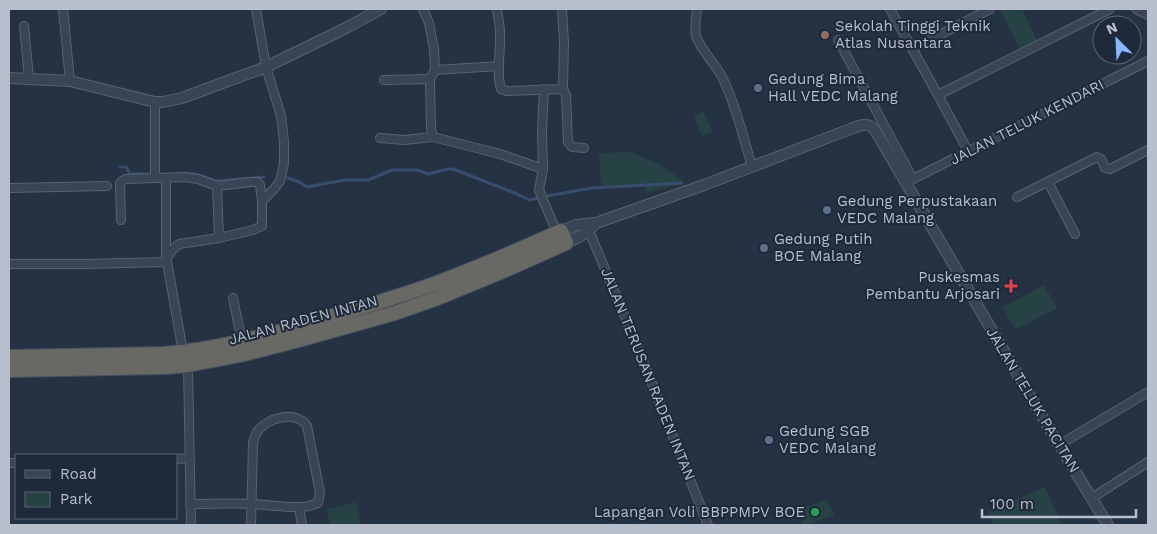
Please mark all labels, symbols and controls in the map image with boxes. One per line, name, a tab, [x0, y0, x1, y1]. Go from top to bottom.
north arrow	[1092, 15, 1142, 65]
place label: Sekolah Tinggi Teknik Atlas Nusantara	[835, 17, 991, 52]
text: N	[1104, 19, 1120, 38]
marker: Sekolah Tinggi Teknik Atlas Nusantara	[819, 29, 831, 41]
place label: Gedung Bima Hall VEDC Malang	[768, 70, 898, 105]
street label: JALAN TELUK KENDARI	[947, 75, 1107, 169]
marker: Gedung Bima Hall VEDC Malang	[752, 82, 764, 94]
place label: Gedung Perpustakaan VEDC Malang	[837, 192, 997, 227]
marker: Gedung Perpustakaan VEDC Malang	[821, 204, 833, 216]
place label: Gedung Putih BOE Malang	[774, 230, 873, 265]
marker: Gedung Putih BOE Malang	[758, 242, 770, 254]
street label: JALAN TERUSAN RADEN INTAN	[597, 265, 699, 483]
place label: Puskesmas Pembantu Arjosari	[865, 268, 1000, 303]
marker: Puskesmas Pembantu Arjosari	[1004, 279, 1018, 293]
street label: JALAN RADEN INTAN	[227, 291, 379, 349]
street label: JALAN TELUK PACITAN	[982, 324, 1084, 476]
place label: Gedung SGB VEDC Malang	[779, 422, 876, 457]
marker: Gedung SGB VEDC Malang	[763, 434, 775, 446]
legend	[15, 454, 178, 519]
text: Road	[60, 465, 97, 483]
scale bar	[982, 486, 1136, 518]
text: Park	[60, 490, 93, 508]
text: 100 m	[990, 495, 1034, 513]
place label: Lapangan Voli BBPPMPV BOE	[594, 503, 805, 521]
marker: Lapangan Voli BBPPMPV BOE	[809, 506, 821, 518]

